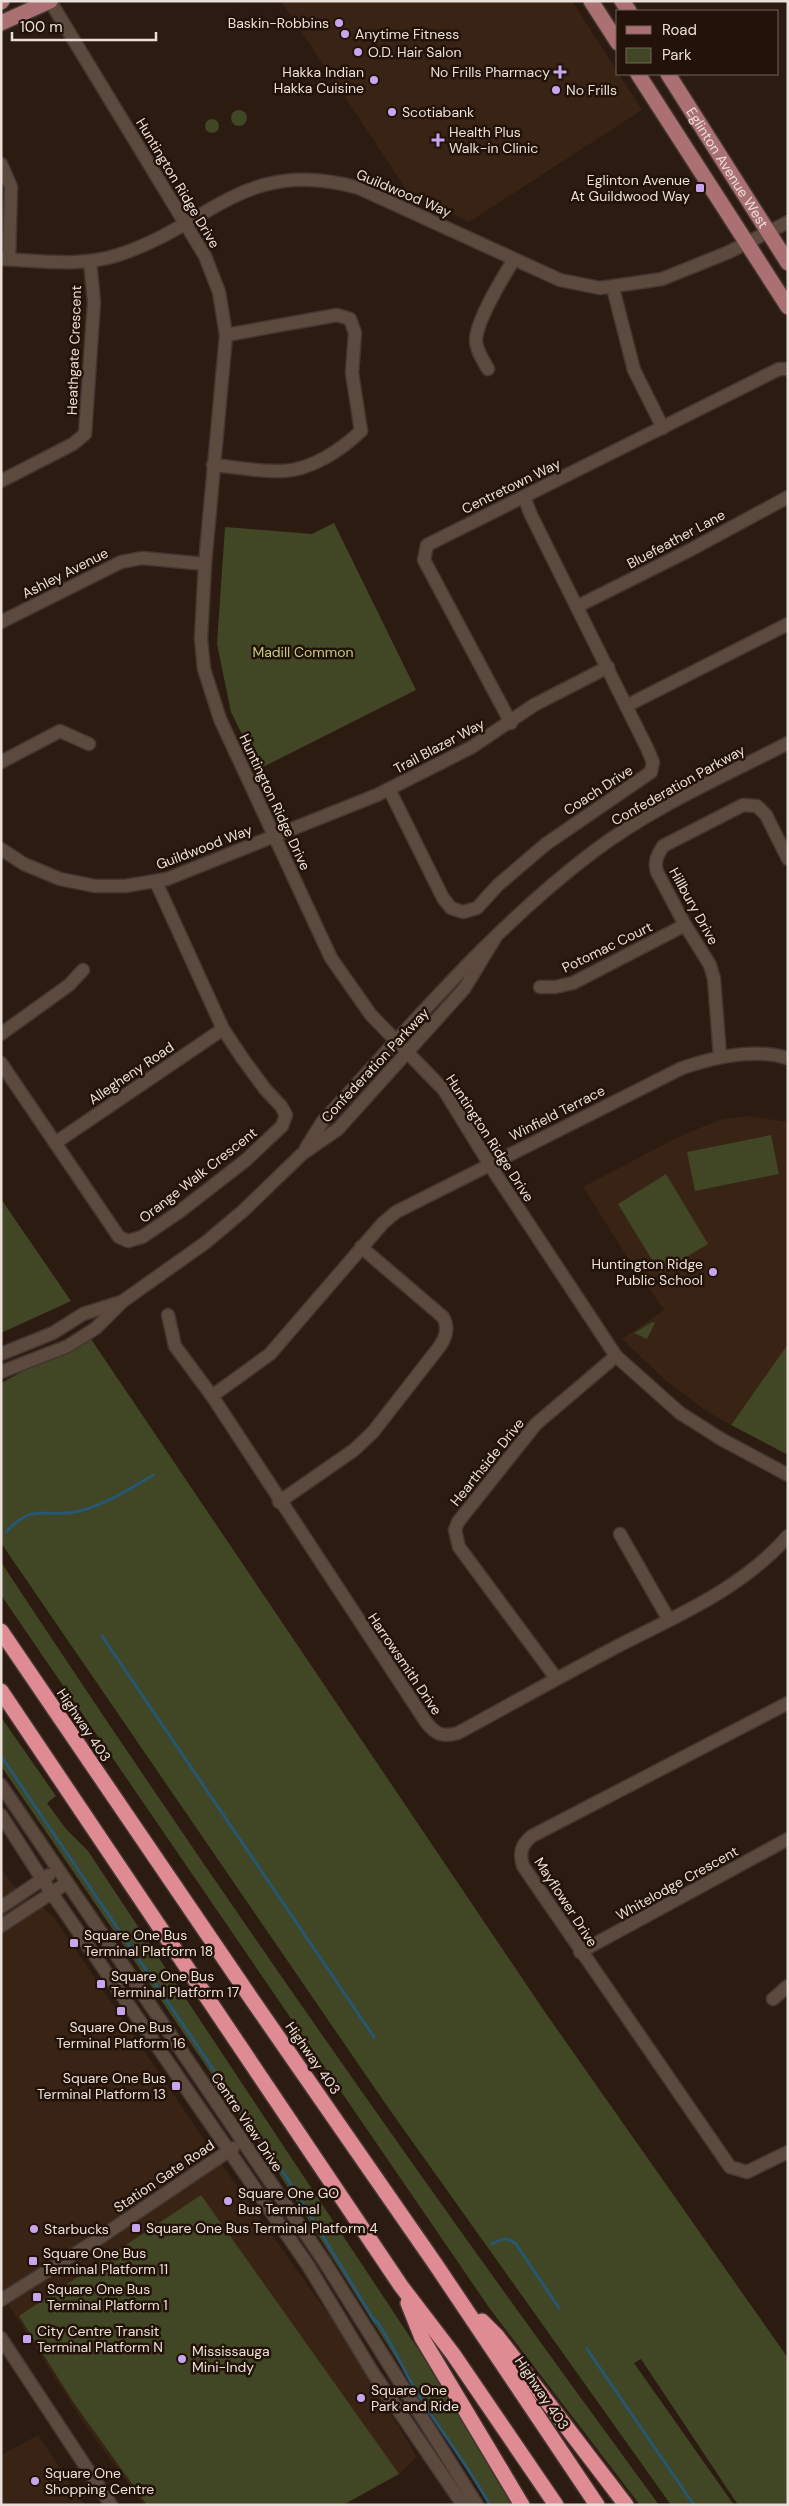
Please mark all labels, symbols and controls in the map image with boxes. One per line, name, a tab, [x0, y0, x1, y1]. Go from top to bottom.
scale bar	[12, 10, 156, 42]
legend	[616, 10, 779, 75]
place label: Baskin-Robbins	[228, 14, 329, 32]
text: 100 m	[20, 17, 63, 37]
marker: Baskin-Robbins	[333, 17, 345, 29]
text: Road	[662, 20, 697, 40]
place label: Anytime Fitness	[355, 25, 459, 43]
marker: Anytime Fitness	[339, 28, 351, 40]
place label: O.D. Hair Salon	[368, 43, 462, 61]
text: Park	[662, 45, 692, 65]
marker: O.D. Hair Salon	[352, 46, 364, 58]
place label: Hakka Indian Hakka Cuisine	[274, 63, 364, 97]
place label: No Frills Pharmacy	[430, 63, 550, 81]
marker: No Frills Pharmacy	[554, 66, 566, 78]
marker: Hakka Indian Hakka Cuisine	[368, 74, 380, 86]
place label: No Frills	[566, 81, 617, 99]
marker: No Frills	[550, 84, 562, 96]
place label: Scotiabank	[402, 103, 474, 121]
street label: Eglinton Avenue West	[682, 104, 773, 232]
marker: Scotiabank	[386, 106, 398, 118]
street label: Huntington Ridge Drive	[132, 115, 224, 251]
place label: Health Plus Walk-in Clinic	[449, 123, 538, 157]
marker: Health Plus Walk-in Clinic	[431, 133, 445, 147]
street label: Guildwood Way	[354, 165, 454, 221]
place label: Eglinton Avenue At Guildwood Way	[571, 171, 690, 205]
marker: Eglinton Avenue At Guildwood Way	[694, 182, 706, 194]
street label: Heathgate Crescent	[63, 285, 85, 415]
street label: Centretown Way	[459, 454, 564, 518]
street label: Bluefeather Lane	[624, 505, 728, 572]
street label: Ashley Avenue	[19, 544, 111, 602]
park label: Madill Common	[252, 643, 354, 661]
street label: Trail Blazer Way	[390, 714, 488, 778]
street label: Huntington Ridge Drive	[235, 731, 315, 873]
street label: Confederation Parkway	[608, 741, 748, 829]
street label: Coach Drive	[560, 761, 636, 819]
street label: Guildwood Way	[153, 820, 255, 874]
street label: Hillbury Drive	[665, 864, 723, 948]
street label: Potomac Court	[559, 917, 655, 977]
street label: Confederation Parkway	[317, 1004, 433, 1126]
street label: Allegheny Road	[85, 1038, 177, 1108]
street label: Huntington Ridge Drive	[442, 1071, 538, 1205]
street label: Winfield Terrace	[506, 1081, 608, 1145]
street label: Orange Walk Crescent	[135, 1123, 261, 1227]
place label: Huntington Ridge Public School	[591, 1255, 703, 1289]
marker: Huntington Ridge Public School	[707, 1266, 719, 1278]
street label: Hearthside Drive	[446, 1414, 528, 1510]
street label: Harrowsmith Drive	[364, 1610, 446, 1718]
street label: Highway 403	[53, 1685, 115, 1765]
street label: Whitelodge Crescent	[613, 1842, 741, 1924]
street label: Mayflower Drive	[530, 1854, 602, 1950]
place label: Square One Bus Terminal Platform 18	[84, 1926, 213, 1960]
marker: Square One Bus Terminal Platform 18	[68, 1937, 80, 1949]
place label: Square One Bus Terminal Platform 17	[111, 1967, 239, 2001]
marker: Square One Bus Terminal Platform 17	[95, 1978, 107, 1990]
marker: Square One Bus Terminal Platform 16	[115, 2005, 127, 2017]
place label: Square One Bus Terminal Platform 16	[56, 2018, 186, 2052]
street label: Highway 403	[281, 2018, 345, 2098]
place label: Square One Bus Terminal Platform 13	[37, 2069, 166, 2103]
street label: Centre View Drive	[207, 2069, 287, 2175]
marker: Square One Bus Terminal Platform 13	[170, 2080, 182, 2092]
street label: Station Gate Road	[110, 2136, 218, 2216]
place label: Square One GO Bus Terminal	[238, 2184, 339, 2218]
marker: Square One GO Bus Terminal	[222, 2195, 234, 2207]
place label: Square One Bus Terminal Platform 4	[146, 2219, 378, 2237]
place label: Starbucks	[44, 2220, 109, 2238]
marker: Square One Bus Terminal Platform 4	[130, 2222, 142, 2234]
marker: Starbucks	[28, 2223, 40, 2235]
place label: Square One Bus Terminal Platform 11	[43, 2244, 168, 2278]
marker: Square One Bus Terminal Platform 11	[27, 2255, 39, 2267]
place label: Square One Bus Terminal Platform 1	[47, 2280, 168, 2314]
marker: Square One Bus Terminal Platform 1	[31, 2291, 43, 2303]
place label: City Centre Transit Terminal Platform N	[37, 2322, 163, 2356]
marker: City Centre Transit Terminal Platform N	[21, 2333, 33, 2345]
place label: Mississauga Mini-Indy	[192, 2342, 270, 2376]
marker: Mississauga Mini-Indy	[176, 2353, 188, 2365]
street label: Highway 403	[511, 2353, 573, 2433]
place label: Square One Park and Ride	[371, 2381, 459, 2415]
marker: Square One Park and Ride	[355, 2392, 367, 2404]
place label: Square One Shopping Centre	[45, 2464, 154, 2498]
marker: Square One Shopping Centre	[29, 2475, 41, 2487]

